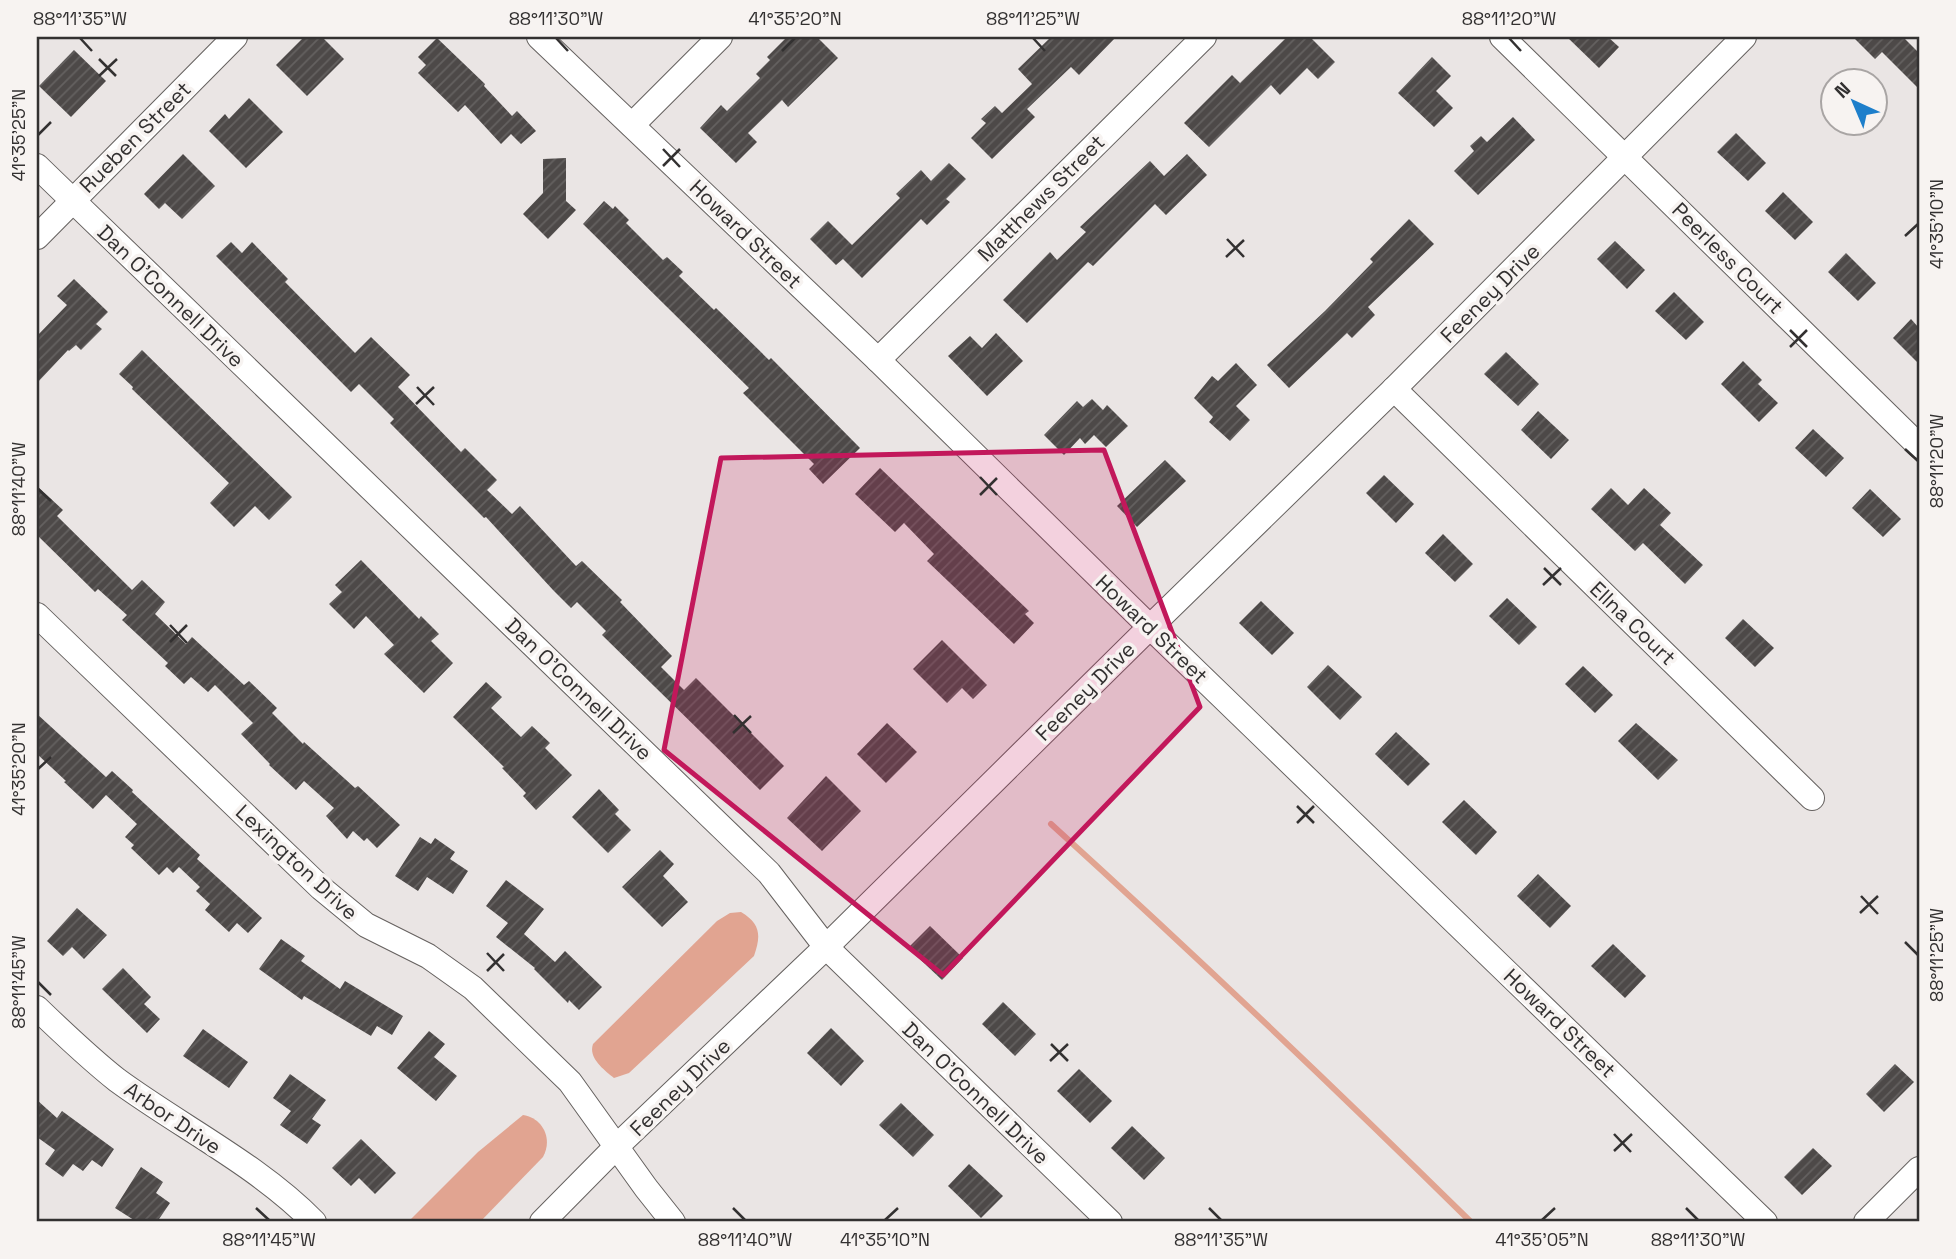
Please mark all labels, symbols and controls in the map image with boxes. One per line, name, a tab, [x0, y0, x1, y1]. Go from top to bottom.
text: 88°11'35"W	[33, 7, 127, 30]
text: 88°11'30"W	[509, 7, 604, 30]
text: 41°35'20"N	[748, 7, 842, 30]
text: 88°11'25"W	[986, 7, 1080, 30]
text: 88°11'20"W	[1462, 7, 1557, 30]
north arrow	[1820, 66, 1890, 136]
street label: Rueben Street	[74, 76, 196, 198]
text: N	[1829, 77, 1856, 104]
text: 41°35'25"N	[7, 89, 30, 181]
street label: Matthews Street	[972, 129, 1110, 267]
street label: Howard Street	[684, 174, 808, 294]
text: 41°35'10"N	[1925, 179, 1948, 269]
street label: Peerless Court	[1666, 196, 1790, 320]
street label: Dan O'Connell Drive	[92, 219, 250, 373]
street label: Feeney Drive	[1435, 238, 1545, 348]
text: 88°11'20"W	[1925, 413, 1948, 508]
text: 88°11'40"W	[7, 442, 30, 536]
street label: Howard Street	[1090, 569, 1214, 689]
street label: Ellna Court	[1584, 575, 1682, 671]
street label: Dan O'Connell Drive	[500, 612, 658, 766]
street label: Feeney Drive	[1030, 636, 1140, 746]
text: 41°35'20"N	[7, 722, 30, 816]
street label: Lexington Drive	[230, 798, 364, 926]
text: 88°11'25"W	[1925, 908, 1948, 1002]
text: 88°11'45"W	[7, 935, 30, 1029]
street label: Howard Street	[1498, 963, 1622, 1083]
street label: Dan O'Connell Drive	[897, 1016, 1055, 1170]
street label: Feeney Drive	[624, 1032, 736, 1142]
street label: Arbor Drive	[119, 1076, 227, 1160]
text: 88°11'45"W	[222, 1228, 316, 1251]
text: 88°11'40"W	[698, 1228, 792, 1251]
text: 41°35'10"N	[840, 1228, 930, 1251]
text: 88°11'35"W	[1174, 1228, 1268, 1251]
text: 41°35'05"N	[1495, 1228, 1589, 1251]
text: 88°11'30"W	[1651, 1228, 1746, 1251]

